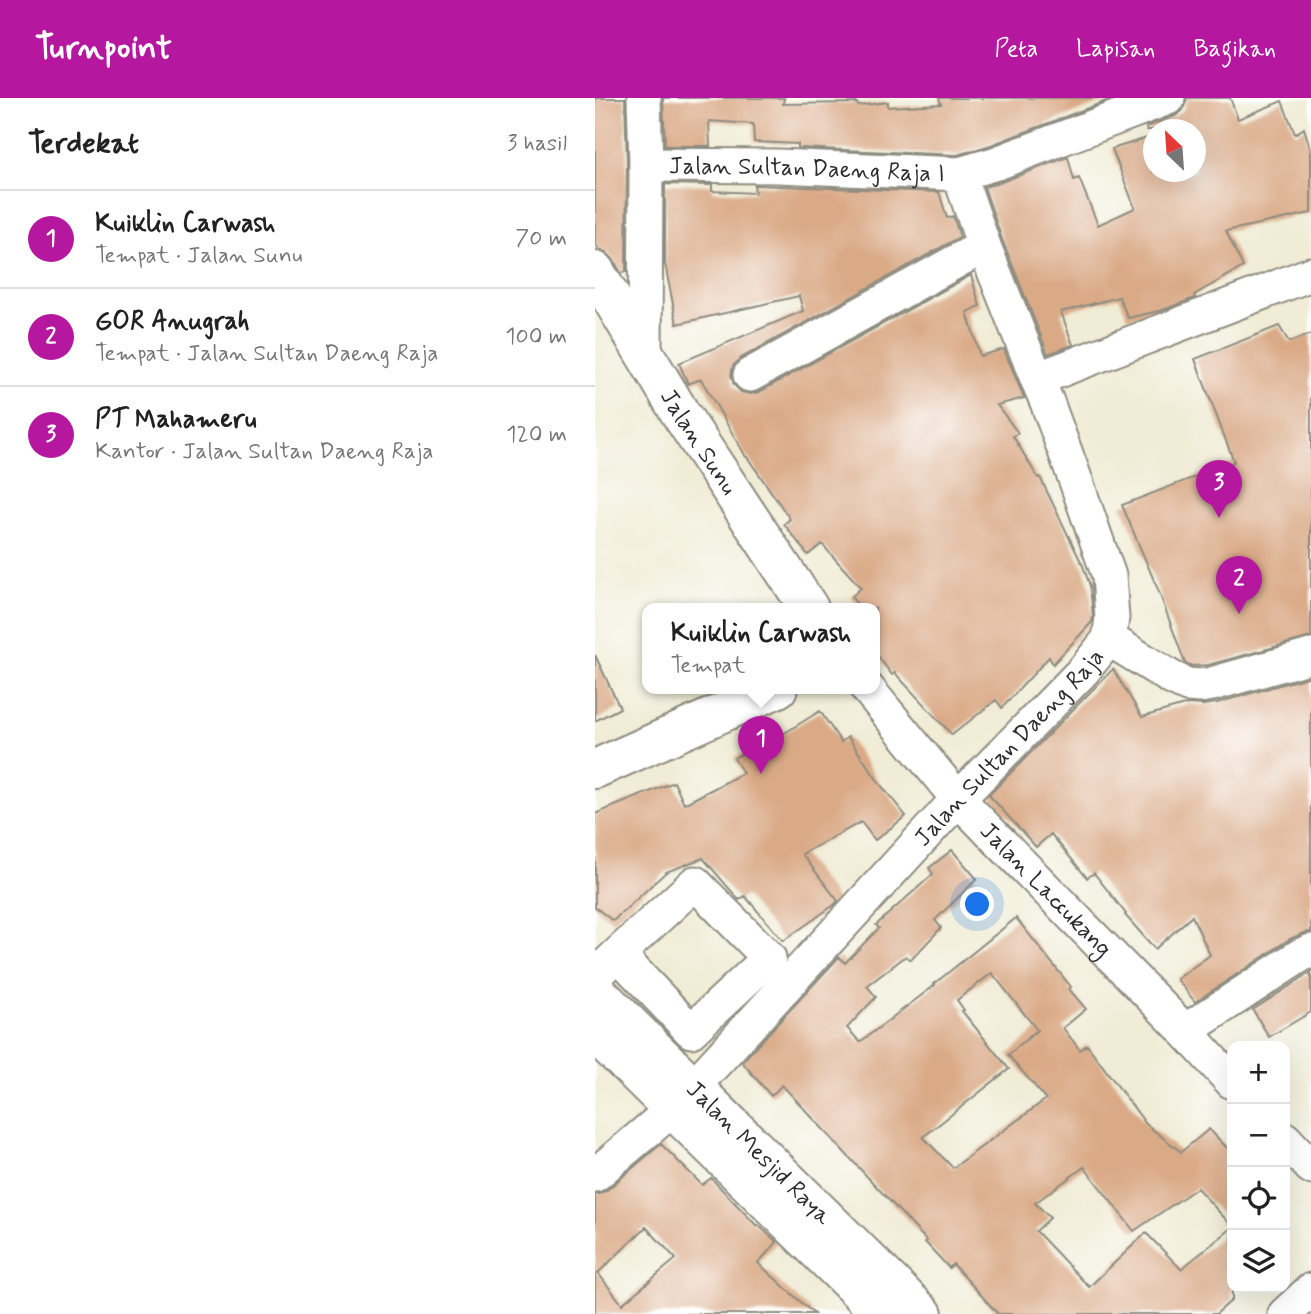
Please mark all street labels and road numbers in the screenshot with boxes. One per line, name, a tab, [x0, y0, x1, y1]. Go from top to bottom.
street label: Jalan Sultan Daeng Raja I	[669, 151, 946, 190]
street label: Jalan Sunu	[652, 384, 744, 502]
street label: Jalan Sultan Daeng Raja	[908, 643, 1112, 854]
street label: Jalan Laccukang	[973, 816, 1118, 966]
street label: Jalan Mesjid Raya	[679, 1075, 838, 1233]

